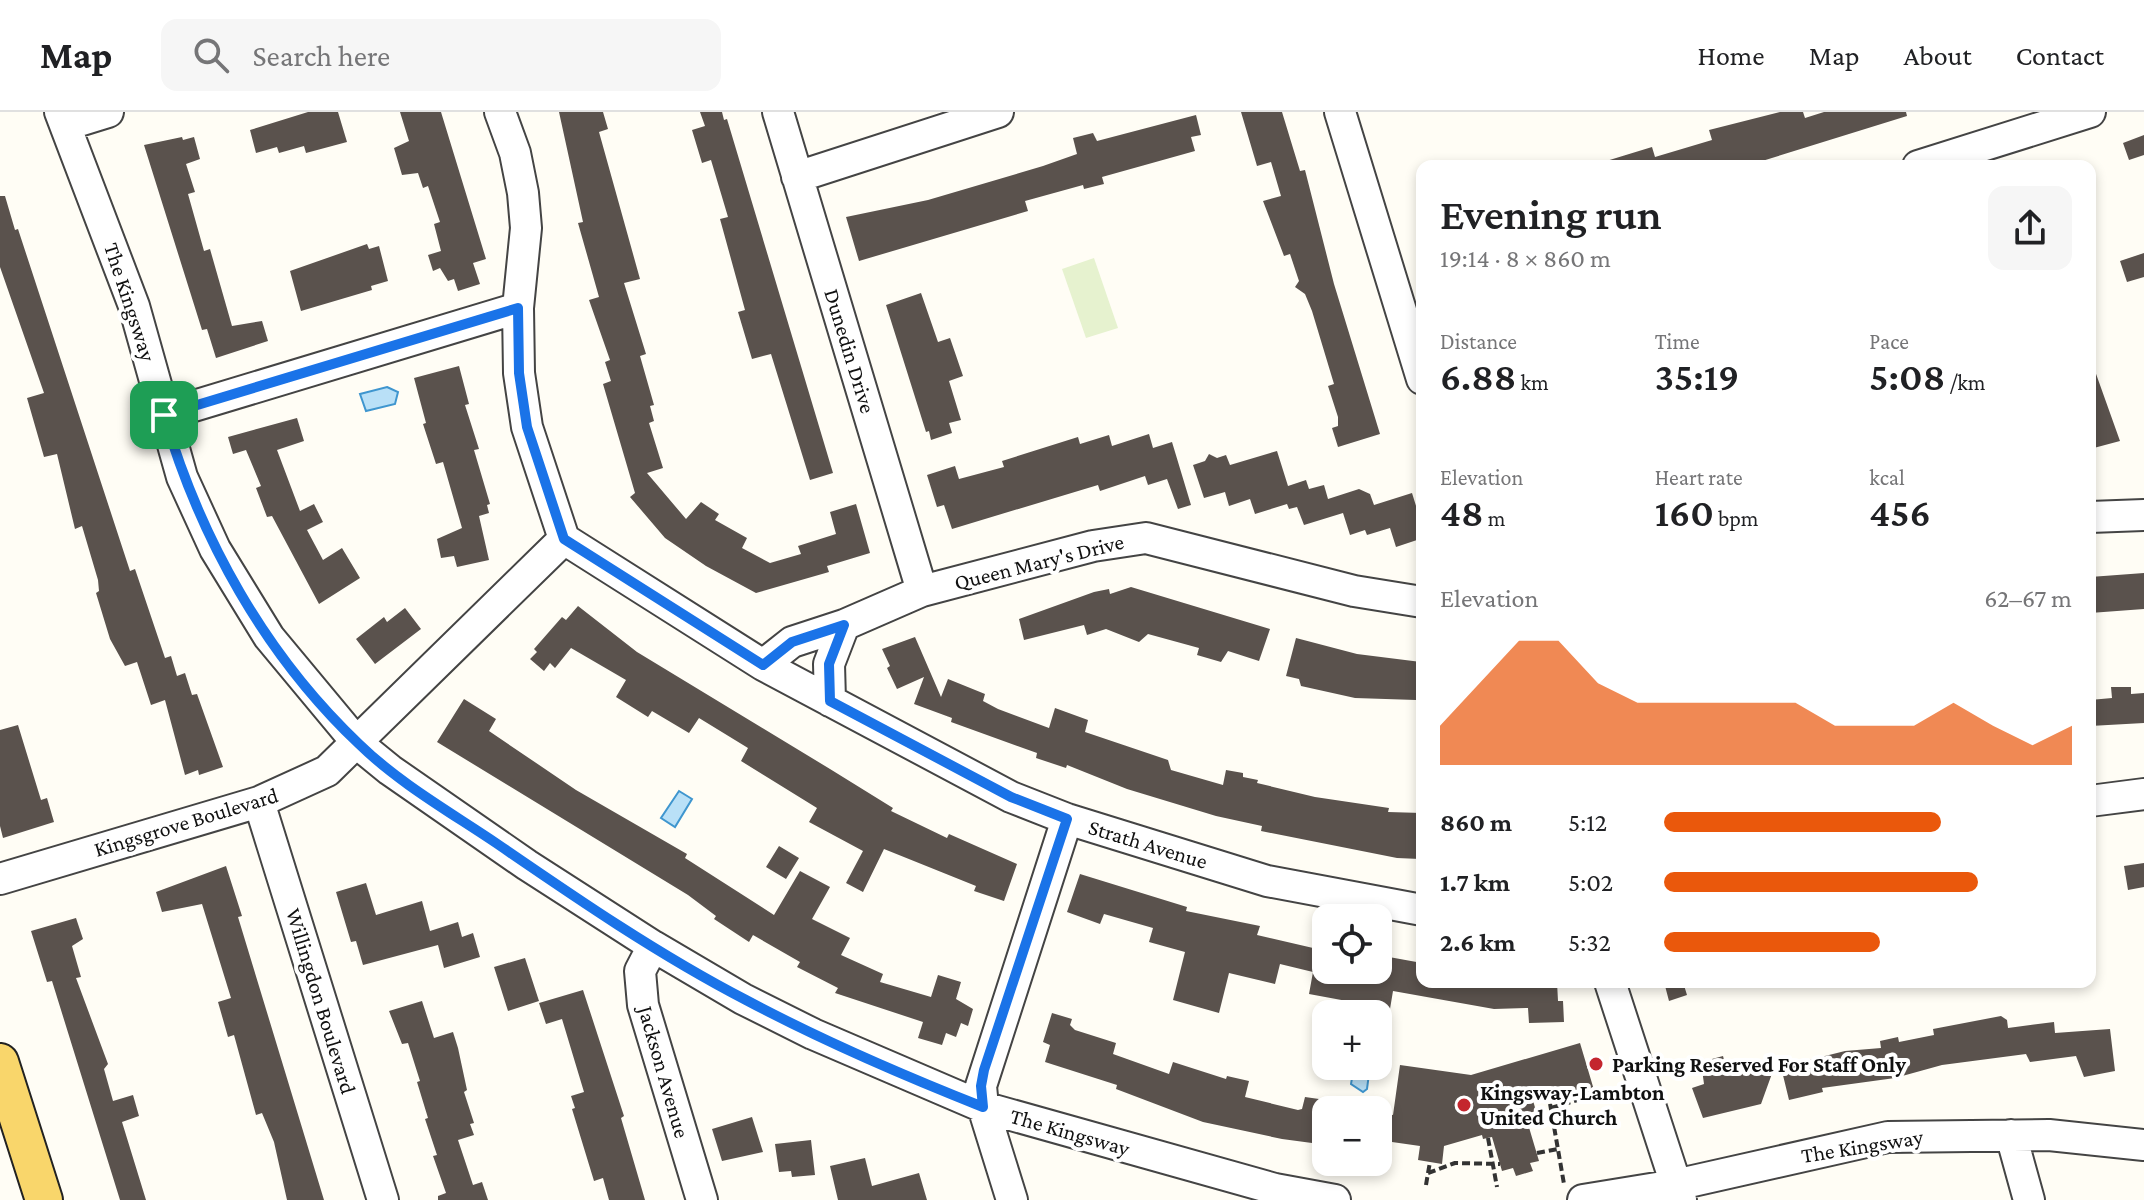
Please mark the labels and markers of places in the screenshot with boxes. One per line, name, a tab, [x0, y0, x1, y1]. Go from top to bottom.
pin	[130, 381, 198, 449]
place label: Parking Reserved For Staff Only	[1612, 1052, 1906, 1077]
marker: Parking Reserved For Staff Only	[1587, 1055, 1605, 1073]
place label: Kingsway-Lambton United Church	[1480, 1080, 1665, 1130]
marker: Kingsway-Lambton United Church	[1455, 1096, 1473, 1114]

